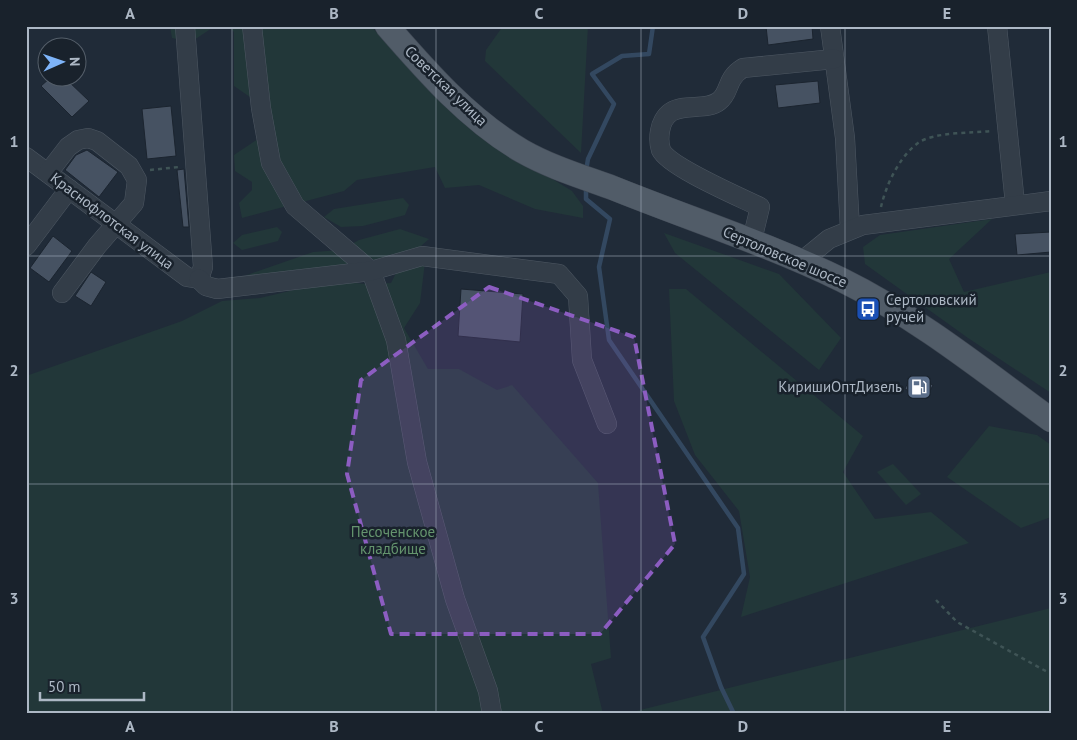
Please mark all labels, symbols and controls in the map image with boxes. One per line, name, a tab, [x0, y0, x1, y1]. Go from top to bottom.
text: A	[125, 3, 135, 23]
text: B	[329, 3, 339, 23]
text: C	[535, 3, 544, 23]
text: D	[738, 3, 748, 23]
text: E	[943, 3, 951, 23]
north arrow	[38, 38, 88, 88]
street label: Советская улица	[401, 41, 492, 130]
text: N	[66, 57, 84, 66]
text: 1	[9, 131, 19, 151]
text: 1	[1058, 131, 1068, 151]
street label: Краснофлотская улица	[47, 168, 178, 273]
street label: Сертоловское шоссе	[720, 222, 850, 291]
place label: Сертоловский ручей	[886, 290, 977, 326]
bus stop icon: Сертоловский ручей	[855, 296, 881, 322]
text: 2	[9, 360, 19, 380]
text: 2	[1058, 360, 1068, 380]
fuel station icon: КиришиОптДизель	[906, 374, 932, 400]
place label: КиришиОптДизель	[778, 377, 902, 396]
park label: Песоченское кладбище	[351, 522, 435, 558]
text: 3	[9, 588, 19, 608]
text: 3	[1058, 588, 1068, 608]
scale bar	[40, 670, 144, 702]
text: 50 m	[48, 677, 81, 696]
text: A	[125, 716, 135, 736]
text: B	[329, 716, 339, 736]
text: C	[535, 716, 544, 736]
text: D	[738, 716, 748, 736]
text: E	[943, 716, 951, 736]

